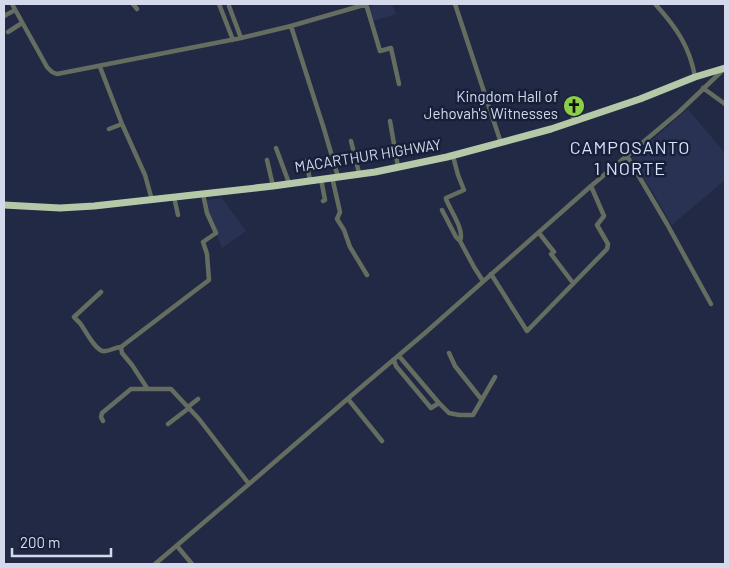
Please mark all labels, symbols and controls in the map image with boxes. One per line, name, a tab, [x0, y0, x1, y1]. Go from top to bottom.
place label: Kingdom Hall of Jehovah's Witnesses	[424, 87, 558, 122]
church icon: Kingdom Hall of Jehovah's Witnesses	[562, 94, 586, 118]
street label: MACARTHUR HIGHWAY	[293, 135, 442, 175]
district label: CAMPOSANTO 1 NORTE	[570, 136, 690, 179]
scale bar	[12, 526, 111, 558]
text: 200 m	[20, 533, 60, 551]

